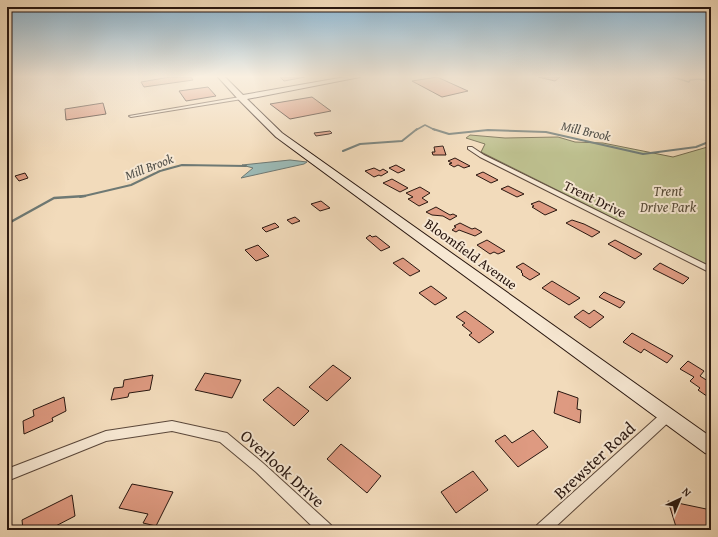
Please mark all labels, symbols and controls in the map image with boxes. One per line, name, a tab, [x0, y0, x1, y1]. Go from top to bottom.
water label: Mill Brook	[559, 116, 613, 146]
water label: Mill Brook	[122, 149, 176, 185]
street label: Trent Drive	[560, 175, 630, 223]
park label: Trent Drive Park	[639, 181, 697, 217]
street label: Bloomfield Avenue	[421, 214, 522, 295]
street label: Brewster Road	[548, 416, 640, 504]
street label: Overlook Drive	[235, 423, 331, 513]
north arrow	[660, 479, 700, 519]
text: N	[679, 483, 696, 501]

